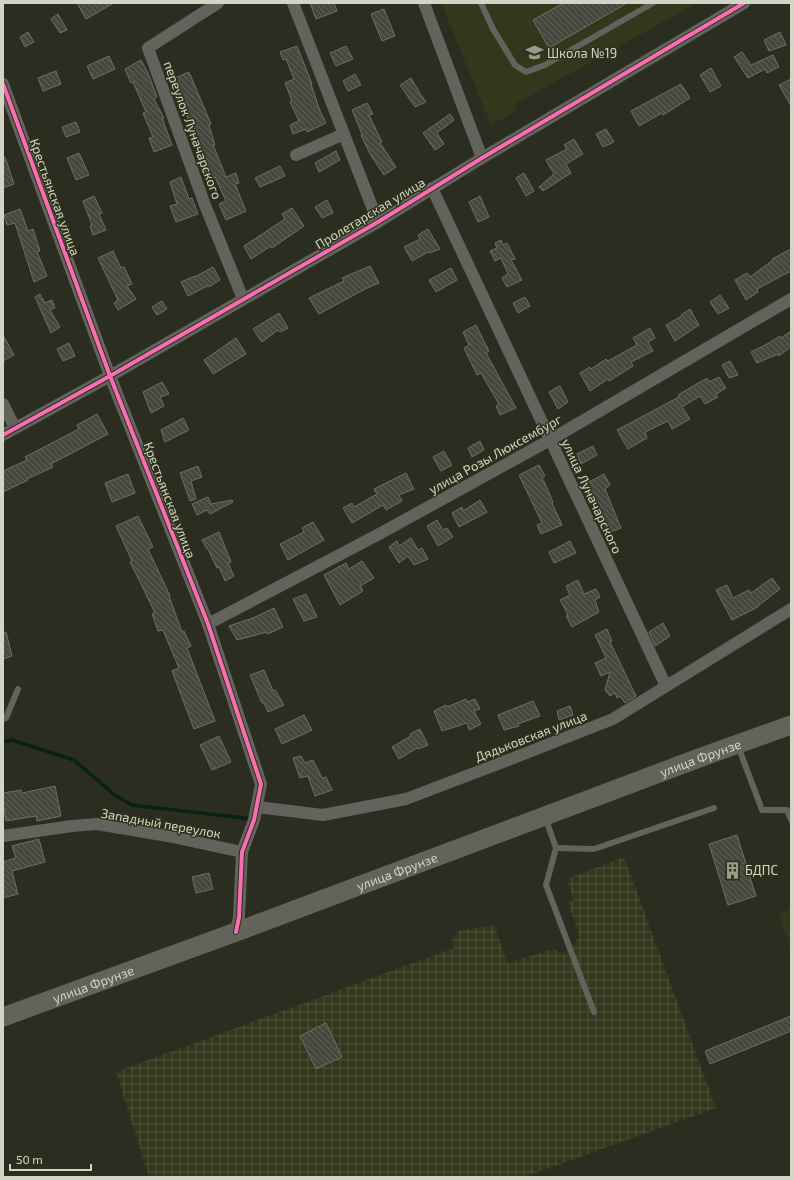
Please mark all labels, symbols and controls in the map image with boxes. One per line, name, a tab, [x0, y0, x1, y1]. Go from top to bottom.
school or university icon: Школа №19	[524, 43, 544, 63]
place label: Школа №19	[547, 45, 617, 61]
street label: переулок Луначарского	[161, 59, 225, 201]
street label: Крестьянская улица	[26, 136, 84, 258]
street label: Пролетарская улица	[312, 174, 428, 252]
street label: улица Розы Люксембург	[426, 411, 564, 497]
street label: улица Луначарского	[558, 436, 626, 556]
street label: Крестьянская улица	[140, 440, 200, 560]
street label: Дядьковская улица	[473, 707, 589, 765]
street label: улица Фрунзе	[657, 736, 743, 780]
street label: Западный переулок	[100, 805, 222, 841]
street label: улица Фрунзе	[354, 849, 440, 894]
building icon: БДПС	[722, 860, 742, 880]
place label: БДПС	[745, 862, 778, 878]
street label: улица Фрунзе	[50, 962, 136, 1006]
scale bar	[10, 1146, 91, 1172]
text: 50 m	[16, 1152, 43, 1166]

